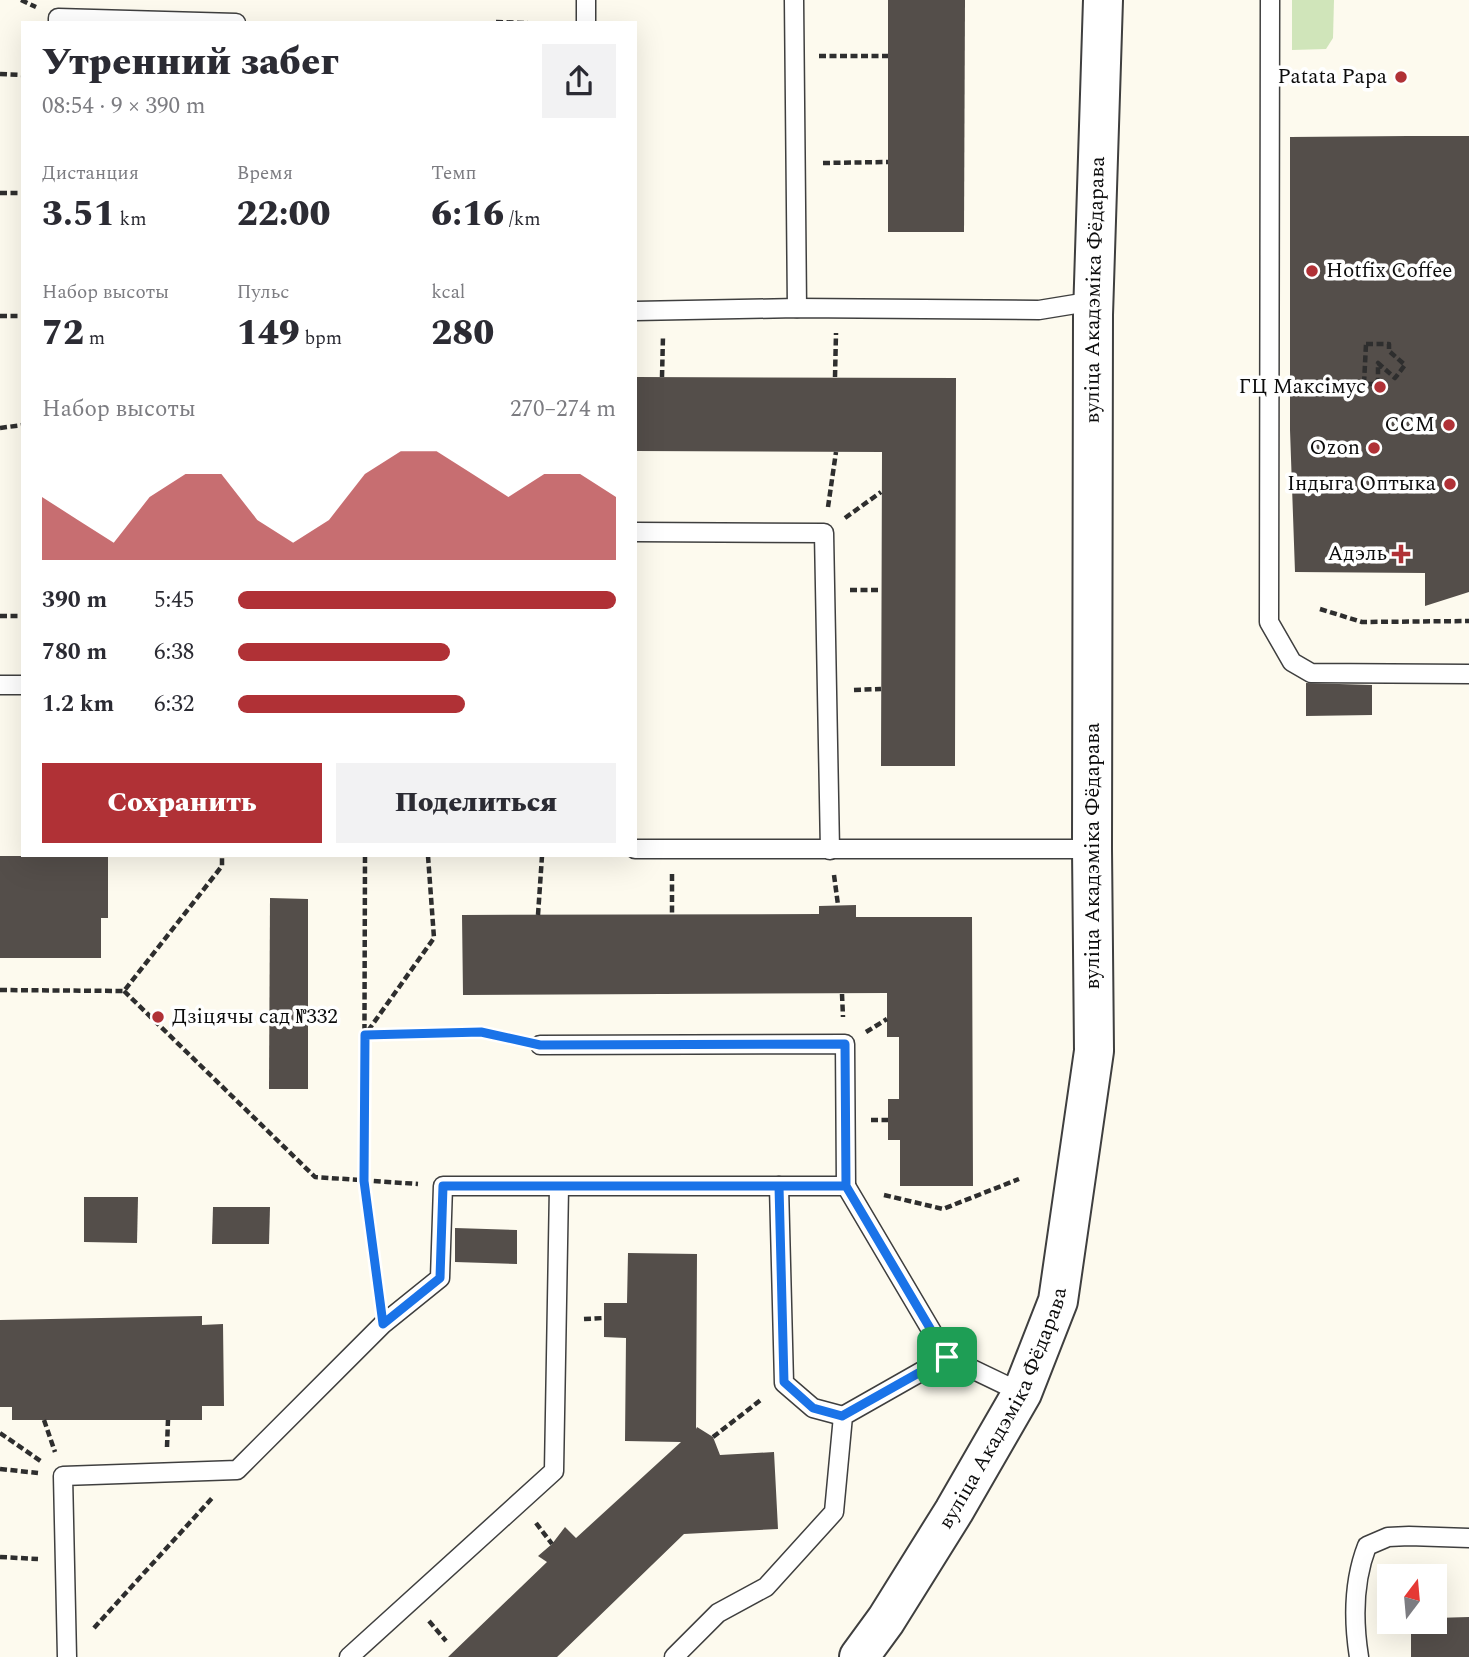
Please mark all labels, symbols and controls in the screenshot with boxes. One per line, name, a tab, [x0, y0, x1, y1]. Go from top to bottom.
text: Утренний забег	[42, 34, 338, 92]
button: share	[542, 44, 616, 118]
place label: Patata Papa	[1278, 61, 1388, 93]
marker: Patata Papa	[1393, 69, 1409, 85]
text: 08:54 · 9 × 390 m	[42, 89, 206, 124]
street label: вуліца Акадэміка Фёдарава	[1077, 155, 1114, 424]
text: Дистанция	[42, 159, 139, 188]
text: Время	[237, 159, 293, 188]
text: Темп	[431, 159, 477, 188]
text: 3.51	[42, 188, 115, 241]
text: 22:00	[237, 188, 330, 241]
text: 6:16	[431, 188, 504, 241]
text: km	[115, 205, 147, 234]
text: /km	[504, 205, 541, 234]
place label: Hotfix Coffee	[1326, 255, 1452, 287]
marker: Hotfix Coffee	[1304, 263, 1320, 279]
text: Набор высоты	[42, 278, 169, 307]
text: Пульс	[237, 278, 289, 307]
text: kcal	[431, 278, 465, 307]
text: 72	[42, 307, 84, 360]
text: 149	[237, 307, 300, 360]
text: 280	[431, 307, 494, 360]
text: m	[84, 324, 105, 353]
text: bpm	[300, 324, 342, 353]
place label: ГЦ Максімус	[1239, 371, 1366, 403]
marker: ГЦ Максімус	[1372, 379, 1388, 395]
text: Набор высоты	[42, 392, 196, 427]
text: 270–274 m	[510, 392, 616, 427]
place label: ССМ	[1385, 409, 1435, 441]
marker: ССМ	[1441, 417, 1457, 433]
place label: Ozon	[1310, 432, 1360, 464]
marker: Ozon	[1366, 440, 1382, 456]
place label: Індыга Оптыка	[1287, 468, 1437, 500]
marker: Індыга Оптыка	[1442, 476, 1458, 492]
place label: Адэль	[1328, 538, 1387, 570]
marker: Адэль	[1393, 546, 1409, 562]
text: 390 m	[42, 583, 107, 618]
text: 5:45	[154, 583, 194, 618]
text: 780 m	[42, 635, 107, 670]
text: 6:38	[154, 635, 194, 670]
text: 1.2 km	[42, 687, 114, 722]
text: 6:32	[154, 687, 194, 722]
street label: вуліца Акадэміка Фёдарава	[1077, 722, 1109, 990]
button: Сохранить	[42, 763, 322, 843]
button: Поделиться	[336, 763, 616, 843]
place label: Дзіцячы сад №332	[172, 1001, 338, 1033]
marker: Дзіцячы сад №332	[150, 1009, 166, 1025]
street label: вуліца Акадэміка Фёдарава	[930, 1285, 1076, 1536]
pin	[917, 1327, 977, 1387]
icon: arrive	[928, 1338, 966, 1376]
north arrow	[1377, 1564, 1447, 1634]
map controls	[1377, 1564, 1447, 1634]

